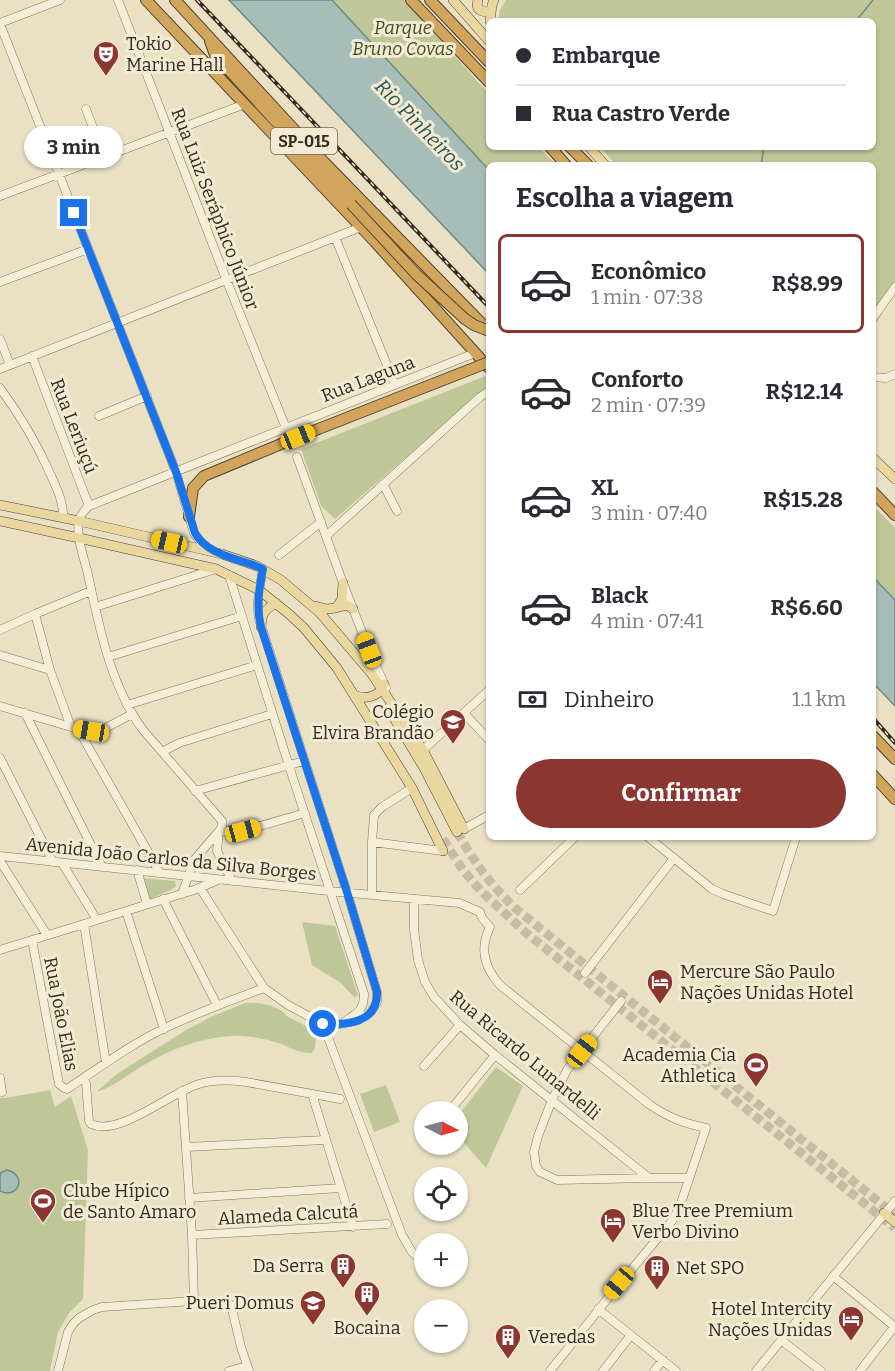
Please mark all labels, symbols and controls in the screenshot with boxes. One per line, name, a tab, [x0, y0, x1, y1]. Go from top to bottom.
park label: Parque Bruno Covas	[352, 17, 454, 60]
place label: Tokio Marine Hall	[126, 33, 224, 76]
theatre icon: Tokio Marine Hall	[91, 39, 121, 77]
text: Embarque	[552, 42, 660, 69]
water label: Rio Pinheiros	[370, 74, 470, 176]
text: Rua Castro Verde	[552, 100, 730, 127]
street label: Rua Luiz Seráphico Júnior	[166, 105, 264, 313]
callout: 3 min	[25, 126, 124, 168]
road number: SP-015	[271, 128, 337, 154]
text: 3 min	[47, 135, 100, 159]
text: Escolha a viagem	[516, 182, 734, 214]
route end	[60, 199, 87, 226]
icon: car	[519, 257, 573, 311]
text: Econômico	[591, 258, 706, 285]
text: R$8.99	[772, 270, 843, 297]
text: 1 min · 07:38	[591, 285, 704, 309]
street label: Rua Laguna	[318, 351, 418, 407]
icon: car	[519, 365, 573, 419]
text: Conforto	[591, 366, 683, 393]
street label: Rua Leriuçú	[46, 375, 102, 477]
text: R$12.14	[766, 378, 843, 405]
text: 2 min · 07:39	[591, 393, 706, 417]
car	[278, 422, 318, 452]
icon: car	[519, 473, 573, 527]
text: XL	[591, 474, 618, 501]
text: R$15.28	[763, 486, 843, 513]
text: 3 min · 07:40	[591, 501, 708, 525]
car	[149, 529, 189, 555]
icon: car	[519, 581, 573, 635]
text: Black	[591, 582, 648, 609]
text: R$6.60	[770, 594, 843, 621]
text: 4 min · 07:41	[591, 609, 703, 633]
car	[354, 630, 384, 670]
icon: cash	[516, 683, 549, 716]
text: Dinheiro	[564, 686, 654, 713]
text: 1.1 km	[792, 687, 846, 711]
place label: Colégio Elvira Brandão	[312, 701, 434, 744]
school or university icon: Colégio Elvira Brandão	[438, 707, 468, 745]
car	[72, 719, 110, 743]
button: Confirmar	[516, 759, 846, 828]
car	[223, 818, 263, 844]
street label: Avenida João Carlos da Silva Borges	[24, 833, 318, 885]
street label: Rua João Elias	[39, 955, 83, 1073]
place label: Mercure São Paulo Nações Unidas Hotel	[680, 961, 854, 1004]
hotel icon: Mercure São Paulo Nações Unidas Hotel	[645, 967, 675, 1005]
street label: Rua Ricardo Lunardelli	[445, 986, 605, 1124]
route start	[309, 1010, 336, 1037]
car	[564, 1031, 600, 1071]
place label: Academia Cia Athletica	[623, 1044, 736, 1087]
sports icon: Academia Cia Athletica	[741, 1050, 771, 1088]
north arrow	[414, 1101, 468, 1155]
map controls	[414, 1101, 468, 1353]
button: locate	[414, 1167, 468, 1221]
place label: Clube Hípico de Santo Amaro	[63, 1180, 196, 1223]
sports icon: Clube Hípico de Santo Amaro	[28, 1186, 58, 1224]
street label: Alameda Calcutá	[217, 1200, 359, 1230]
place label: Blue Tree Premium Verbo Divino	[632, 1200, 793, 1243]
hotel icon: Blue Tree Premium Verbo Divino	[598, 1206, 628, 1244]
button: +	[414, 1233, 468, 1287]
building icon: Da Serra	[328, 1251, 358, 1289]
building icon: Net SPO	[642, 1253, 672, 1291]
place label: Da Serra	[253, 1255, 324, 1277]
place label: Net SPO	[676, 1257, 744, 1279]
car	[601, 1263, 637, 1303]
building icon: Bocaina	[352, 1279, 382, 1317]
school or university icon: Pueri Domus	[298, 1288, 328, 1326]
place label: Pueri Domus	[186, 1292, 294, 1314]
place label: Hotel Intercity Nações Unidas	[708, 1298, 832, 1341]
button: −	[414, 1299, 468, 1353]
hotel icon: Hotel Intercity Nações Unidas	[836, 1304, 866, 1342]
place label: Bocaina	[333, 1317, 401, 1339]
building icon: Veredas	[493, 1322, 523, 1360]
place label: Veredas	[528, 1326, 595, 1348]

